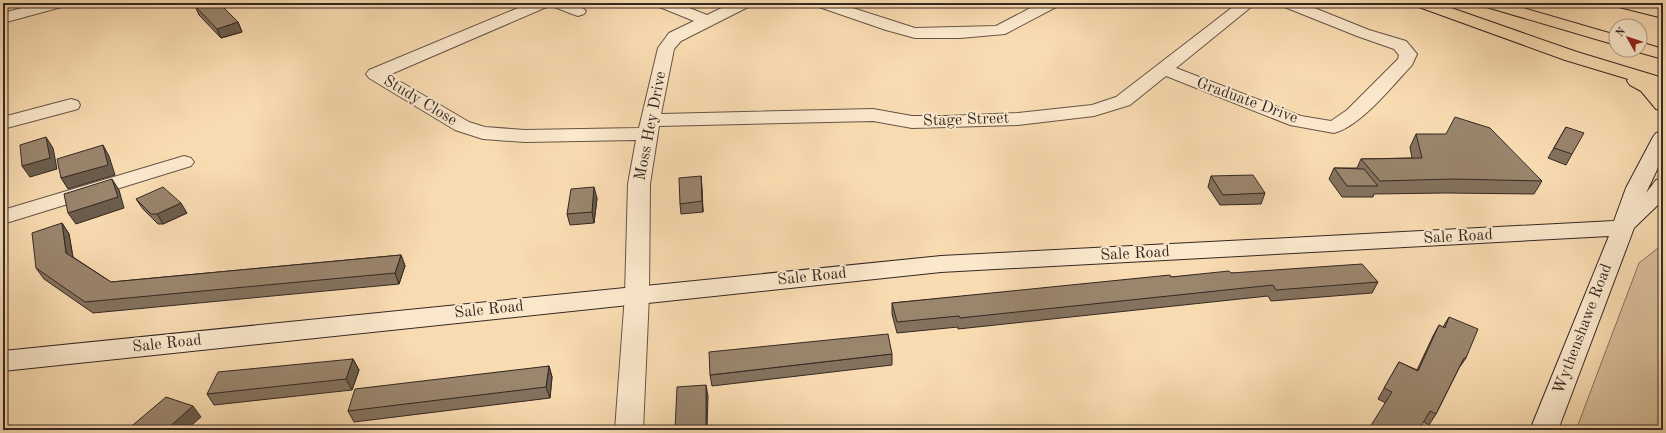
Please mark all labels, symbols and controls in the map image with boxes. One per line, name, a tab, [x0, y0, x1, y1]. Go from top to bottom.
north arrow	[1608, 18, 1648, 58]
text: N	[1614, 25, 1629, 39]
street label: Moss Hey Drive	[633, 70, 669, 182]
street label: Study Close	[380, 73, 460, 129]
street label: Graduate Drive	[1194, 75, 1300, 127]
street label: Stage Street	[923, 110, 1010, 130]
street label: Sale Road	[1423, 227, 1493, 247]
street label: Sale Road	[1100, 244, 1170, 264]
street label: Wythenshawe Road	[1551, 262, 1615, 396]
street label: Sale Road	[777, 265, 847, 289]
street label: Sale Road	[454, 298, 524, 322]
street label: Sale Road	[132, 332, 202, 356]

